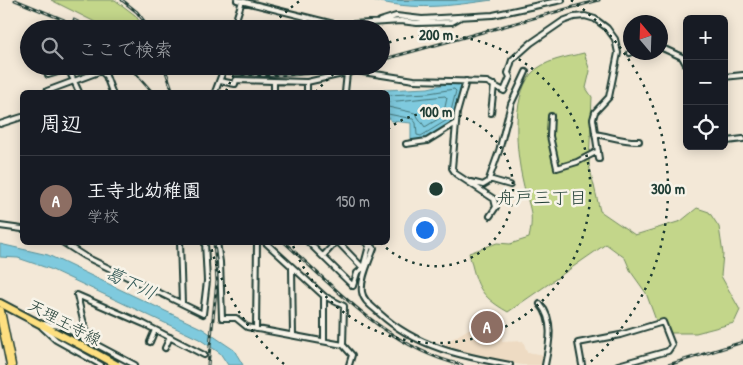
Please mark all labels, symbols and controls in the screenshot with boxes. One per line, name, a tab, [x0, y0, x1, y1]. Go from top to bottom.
north arrow	[623, 15, 668, 60]
map controls	[683, 15, 728, 150]
button: +	[683, 15, 728, 60]
search box	[20, 20, 390, 75]
text: 200 m	[419, 24, 453, 45]
icon: search	[38, 34, 66, 62]
text: ここで検索	[78, 36, 173, 62]
button: −	[683, 60, 728, 105]
text: 100 m	[420, 101, 452, 122]
button: locate	[683, 105, 728, 150]
text: 周辺	[40, 109, 82, 138]
text: 王寺北幼稚園	[87, 177, 201, 203]
text: 300 m	[651, 178, 685, 199]
centre of rings	[427, 180, 445, 198]
district label: 舟戸三丁目	[497, 185, 587, 210]
text: A	[52, 190, 60, 212]
text: 150 m	[336, 190, 370, 212]
text: 学校	[87, 205, 119, 227]
your location	[412, 217, 438, 243]
water label: 葛下川	[101, 260, 161, 305]
street label: 天理王寺線	[25, 294, 105, 350]
pin: A	[471, 308, 503, 346]

